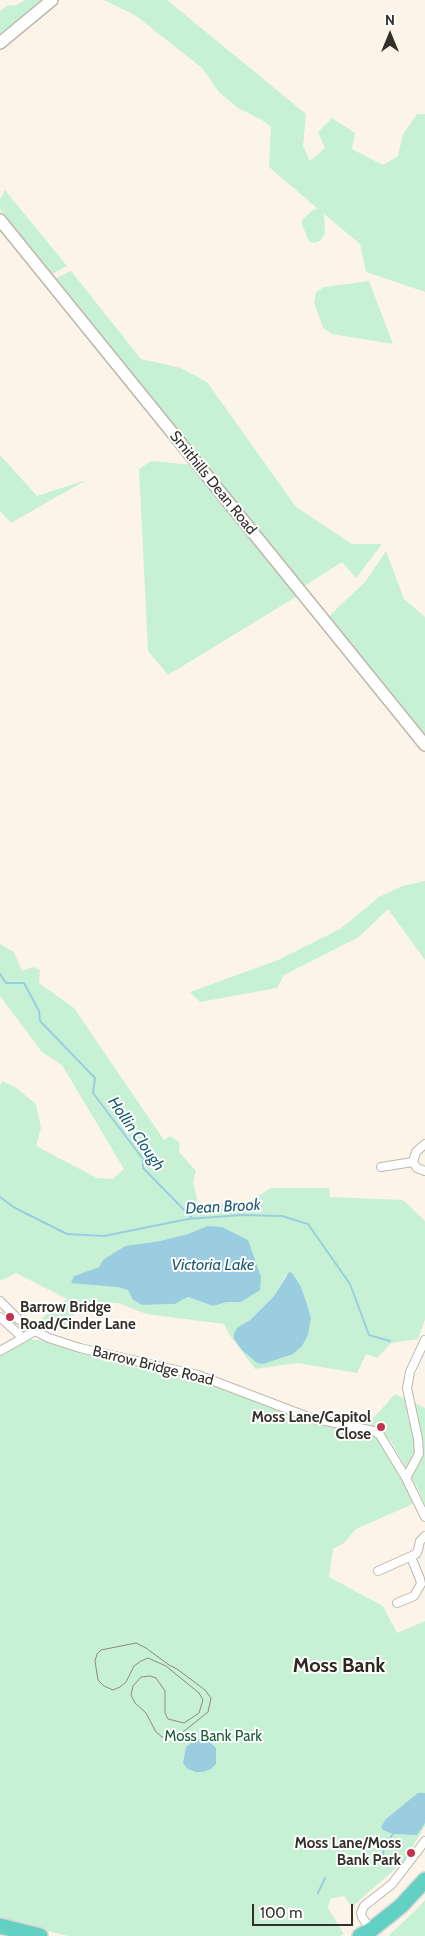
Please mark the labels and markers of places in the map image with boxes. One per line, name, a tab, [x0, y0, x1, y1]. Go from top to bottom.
place label: Barrow Bridge Road/Cinder Lane	[20, 1299, 136, 1334]
marker: Barrow Bridge Road/Cinder Lane	[4, 1311, 16, 1323]
place label: Moss Lane/Capitol Close	[251, 1409, 371, 1444]
marker: Moss Lane/Capitol Close	[375, 1421, 387, 1433]
place label: Moss Lane/Moss Bank Park	[294, 1835, 401, 1870]
marker: Moss Lane/Moss Bank Park	[405, 1847, 417, 1859]

